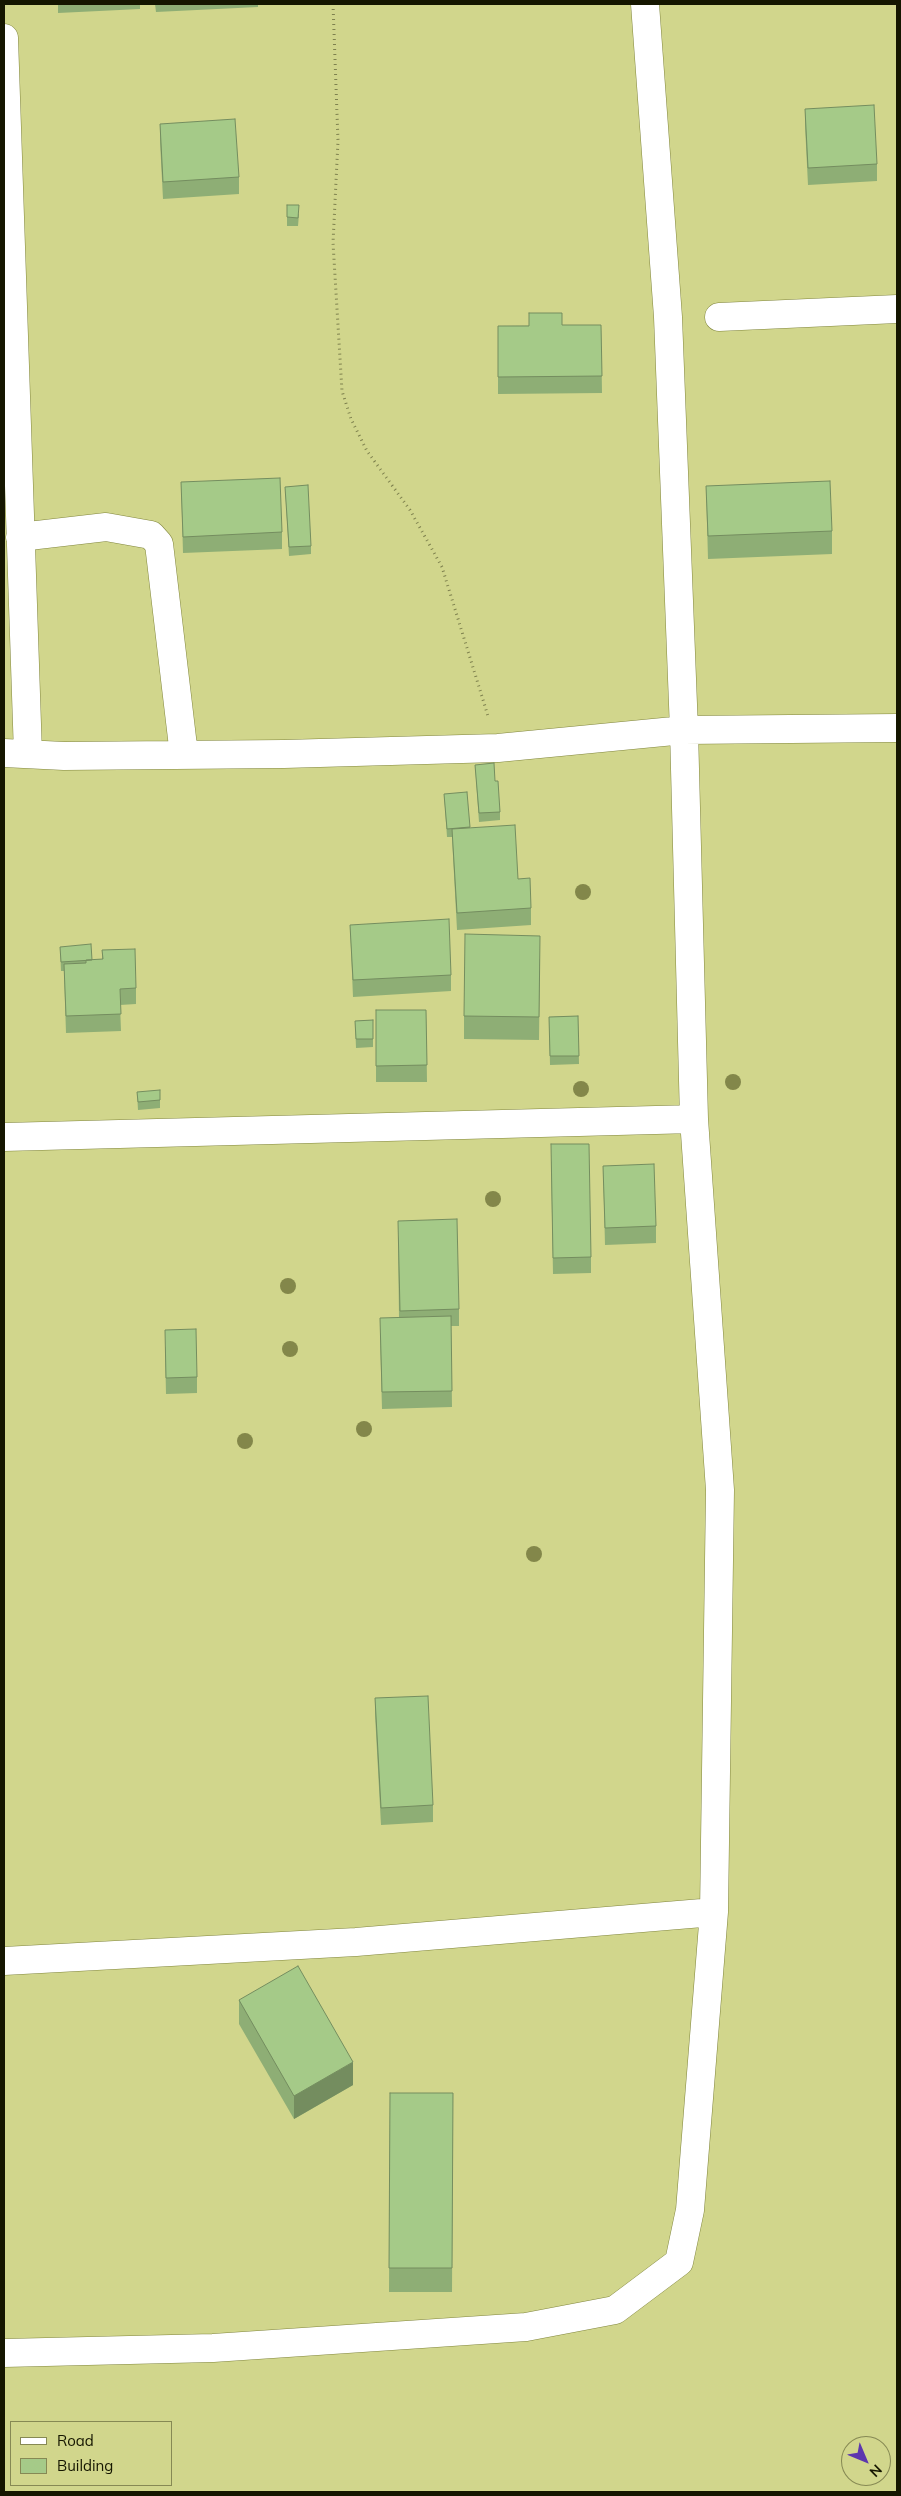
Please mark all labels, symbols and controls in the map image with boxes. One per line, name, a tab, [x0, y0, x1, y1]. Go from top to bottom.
legend	[10, 2421, 172, 2486]
text: Road	[57, 2431, 94, 2450]
north arrow	[841, 2436, 891, 2486]
text: Building	[57, 2456, 113, 2475]
text: N	[866, 2461, 886, 2481]

